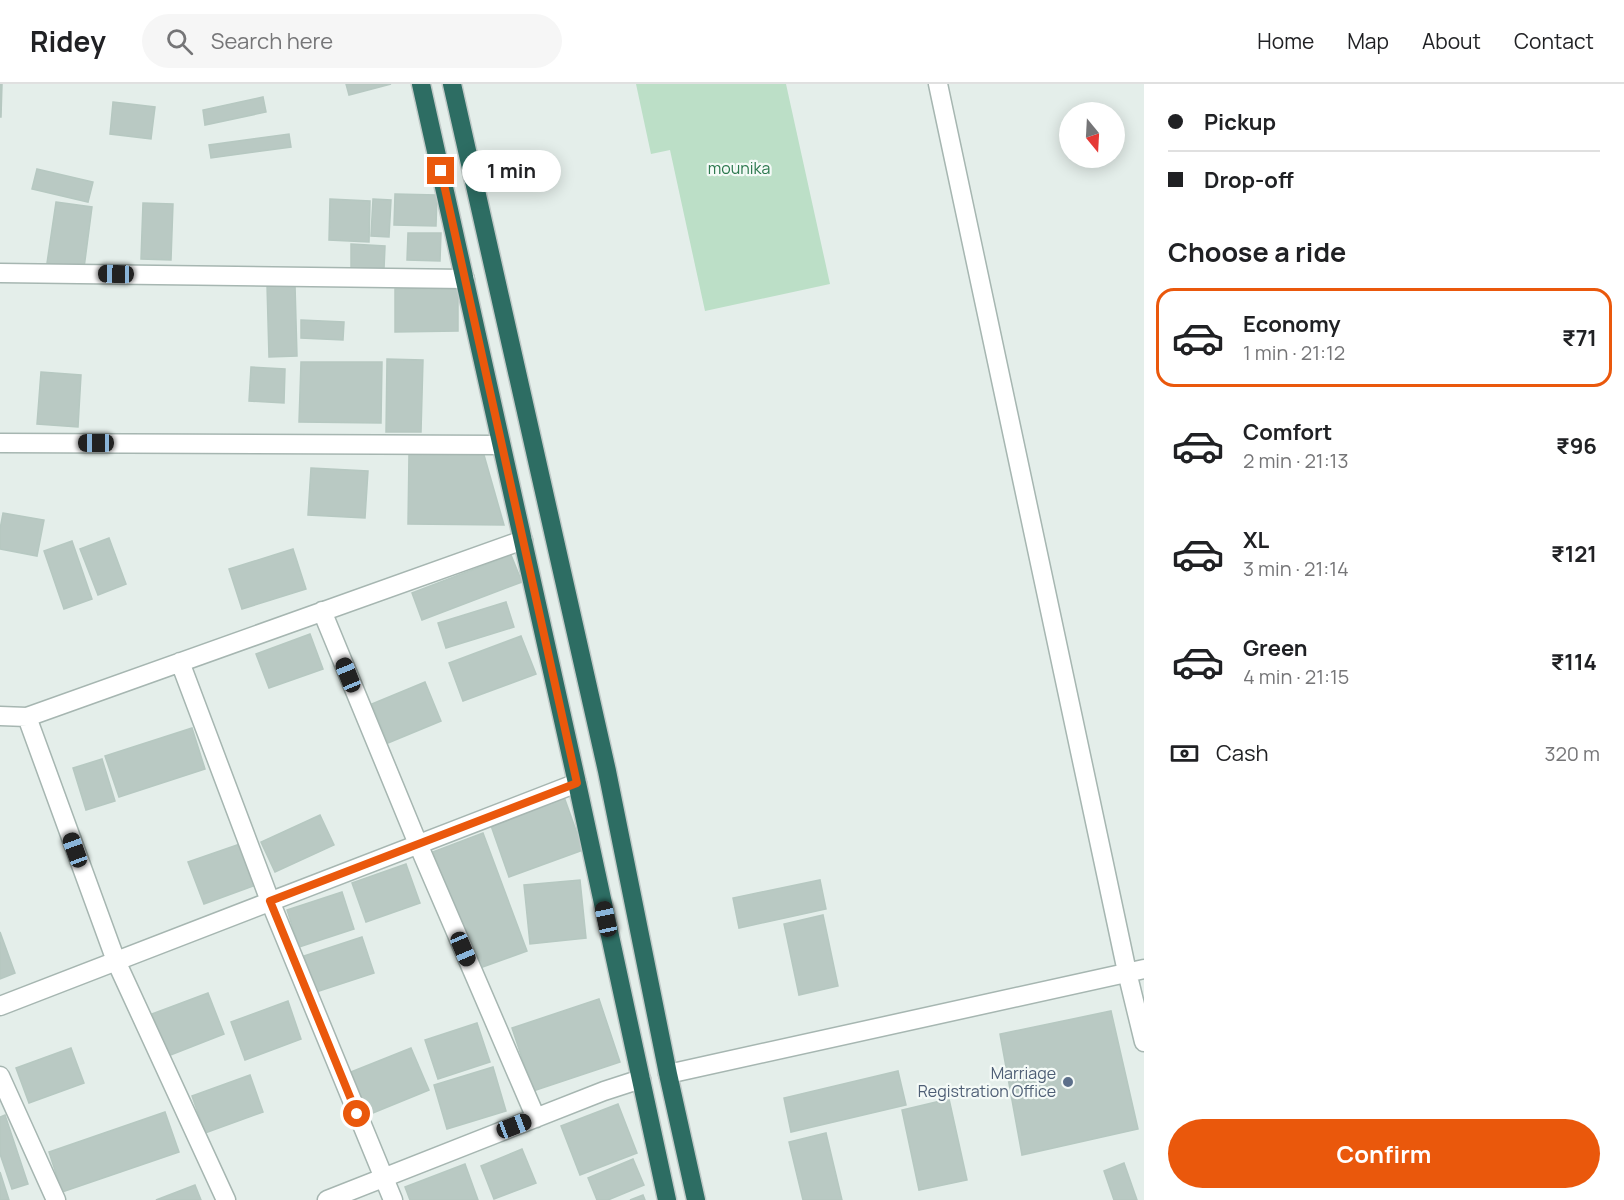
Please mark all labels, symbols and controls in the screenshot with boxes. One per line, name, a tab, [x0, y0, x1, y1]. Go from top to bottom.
search box	[142, 14, 562, 68]
text: Ridey	[30, 22, 106, 60]
icon: search	[163, 25, 196, 58]
text: Search here	[211, 26, 333, 56]
text: Home	[1257, 27, 1314, 55]
text: Map	[1347, 27, 1389, 55]
text: About	[1422, 27, 1481, 55]
text: Contact	[1514, 27, 1594, 55]
north arrow	[1059, 102, 1125, 168]
map controls	[1059, 102, 1125, 168]
text: Pickup	[1204, 107, 1276, 137]
callout: 1 min	[462, 150, 561, 192]
route end	[427, 157, 454, 184]
text: 1 min	[487, 157, 536, 184]
park label: mounika	[708, 157, 770, 179]
text: Drop-off	[1204, 165, 1294, 195]
text: Choose a ride	[1168, 233, 1346, 270]
car	[98, 265, 134, 283]
text: Economy	[1243, 309, 1341, 339]
icon: car	[1171, 311, 1225, 365]
text: ₹71	[1562, 323, 1597, 353]
text: 1 min · 21:12	[1243, 339, 1345, 366]
text: Comfort	[1243, 417, 1332, 447]
icon: car	[1171, 419, 1225, 473]
text: ₹96	[1556, 431, 1597, 461]
car	[78, 434, 114, 452]
text: 2 min · 21:13	[1243, 447, 1348, 474]
text: XL	[1243, 525, 1269, 555]
icon: car	[1171, 527, 1225, 581]
text: ₹121	[1551, 539, 1597, 569]
text: 3 min · 21:14	[1243, 555, 1349, 582]
text: Green	[1243, 633, 1308, 663]
icon: car	[1171, 635, 1225, 689]
text: ₹114	[1551, 647, 1597, 677]
car	[333, 655, 363, 695]
text: 4 min · 21:15	[1243, 663, 1349, 690]
icon: cash	[1168, 737, 1201, 770]
text: Cash	[1216, 738, 1269, 768]
text: 320 m	[1544, 740, 1600, 767]
car	[60, 830, 90, 870]
car	[593, 900, 619, 938]
car	[448, 929, 478, 969]
place label: Marriage Registration Office	[918, 1062, 1056, 1102]
marker: Marriage Registration Office	[1061, 1075, 1075, 1089]
route start	[343, 1100, 370, 1127]
car	[494, 1111, 534, 1141]
button: Confirm	[1168, 1119, 1600, 1188]

